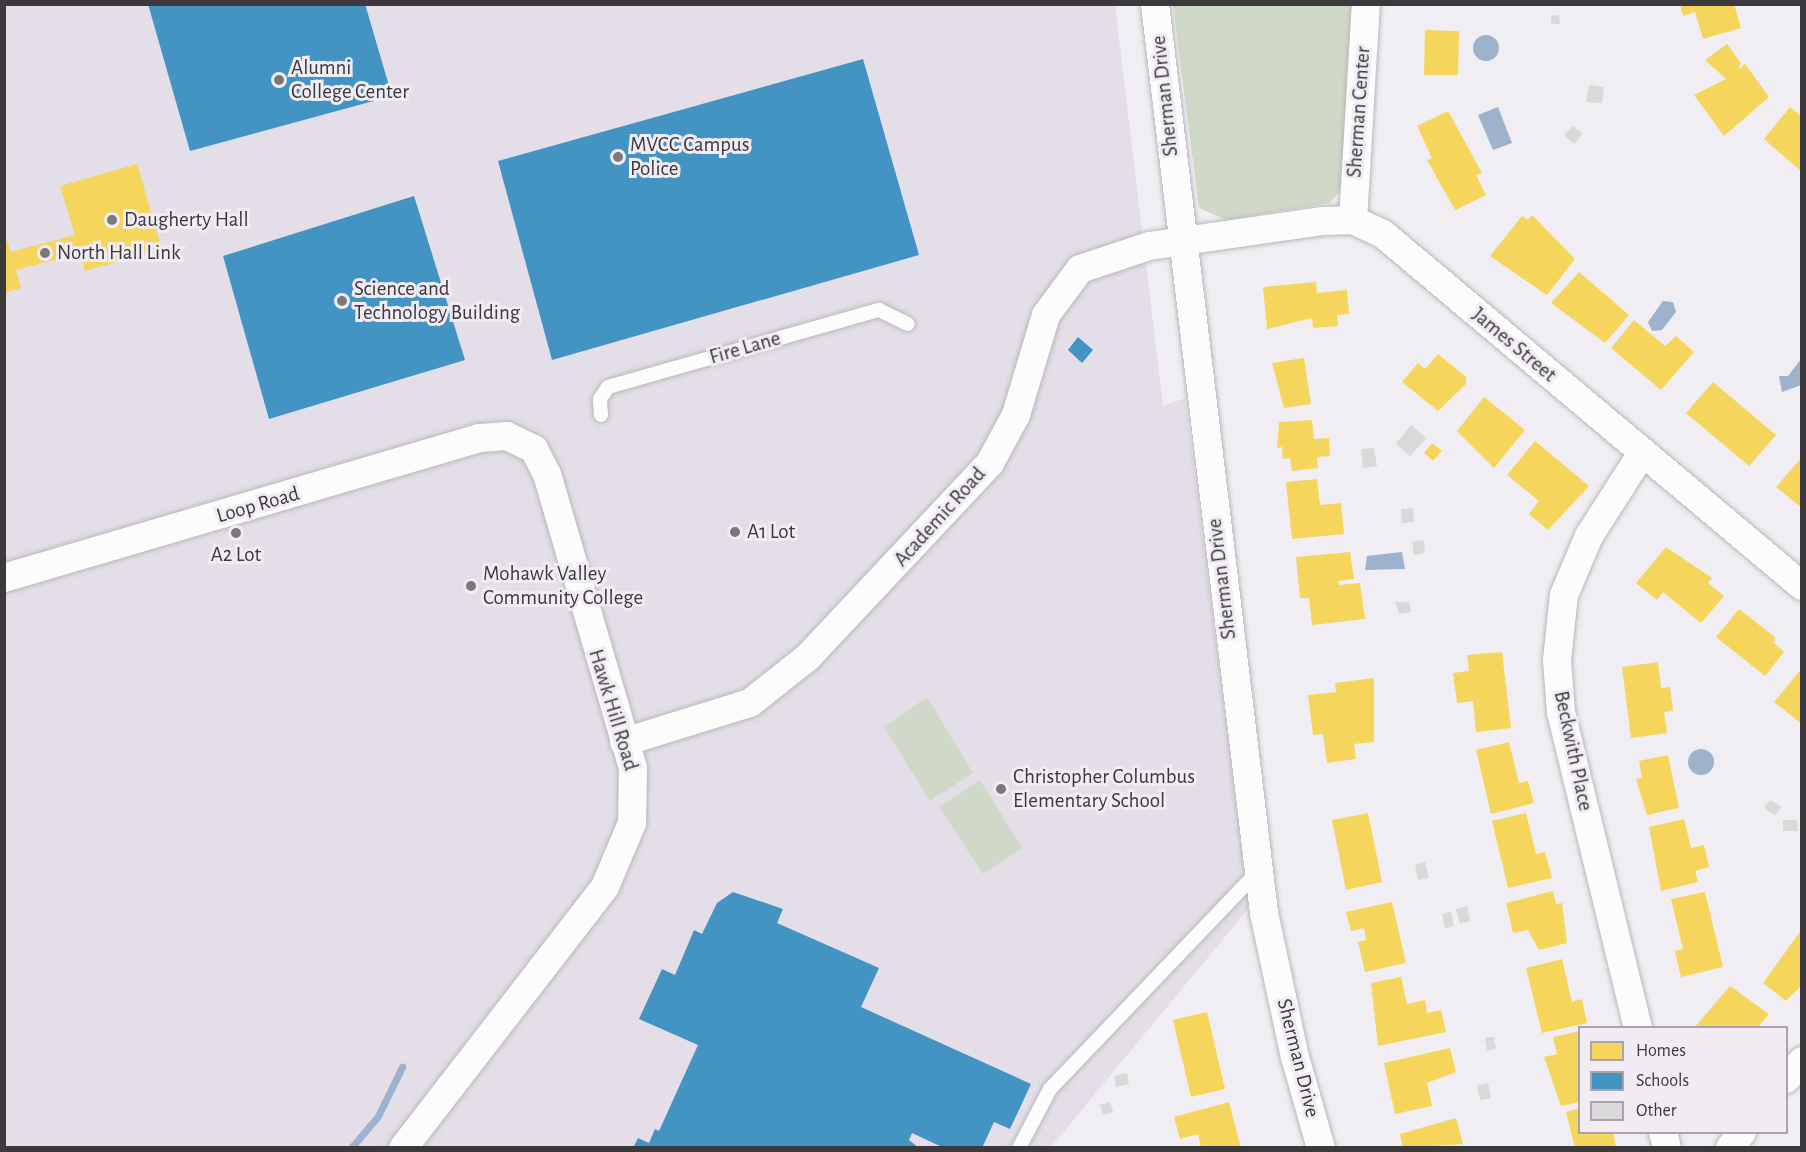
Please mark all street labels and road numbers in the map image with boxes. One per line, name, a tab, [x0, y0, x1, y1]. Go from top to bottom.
street label: Sherman Drive	[1146, 34, 1184, 158]
street label: Sherman Center	[1342, 45, 1376, 179]
street label: James Street	[1467, 302, 1561, 388]
street label: Fire Lane	[707, 326, 783, 370]
street label: Academic Road	[889, 462, 991, 572]
street label: Loop Road	[214, 481, 302, 529]
street label: Sherman Drive	[1202, 517, 1242, 641]
street label: Hawk Hill Road	[583, 646, 643, 774]
street label: Beckwith Place	[1548, 689, 1598, 813]
street label: Sherman Drive	[1271, 996, 1325, 1120]

